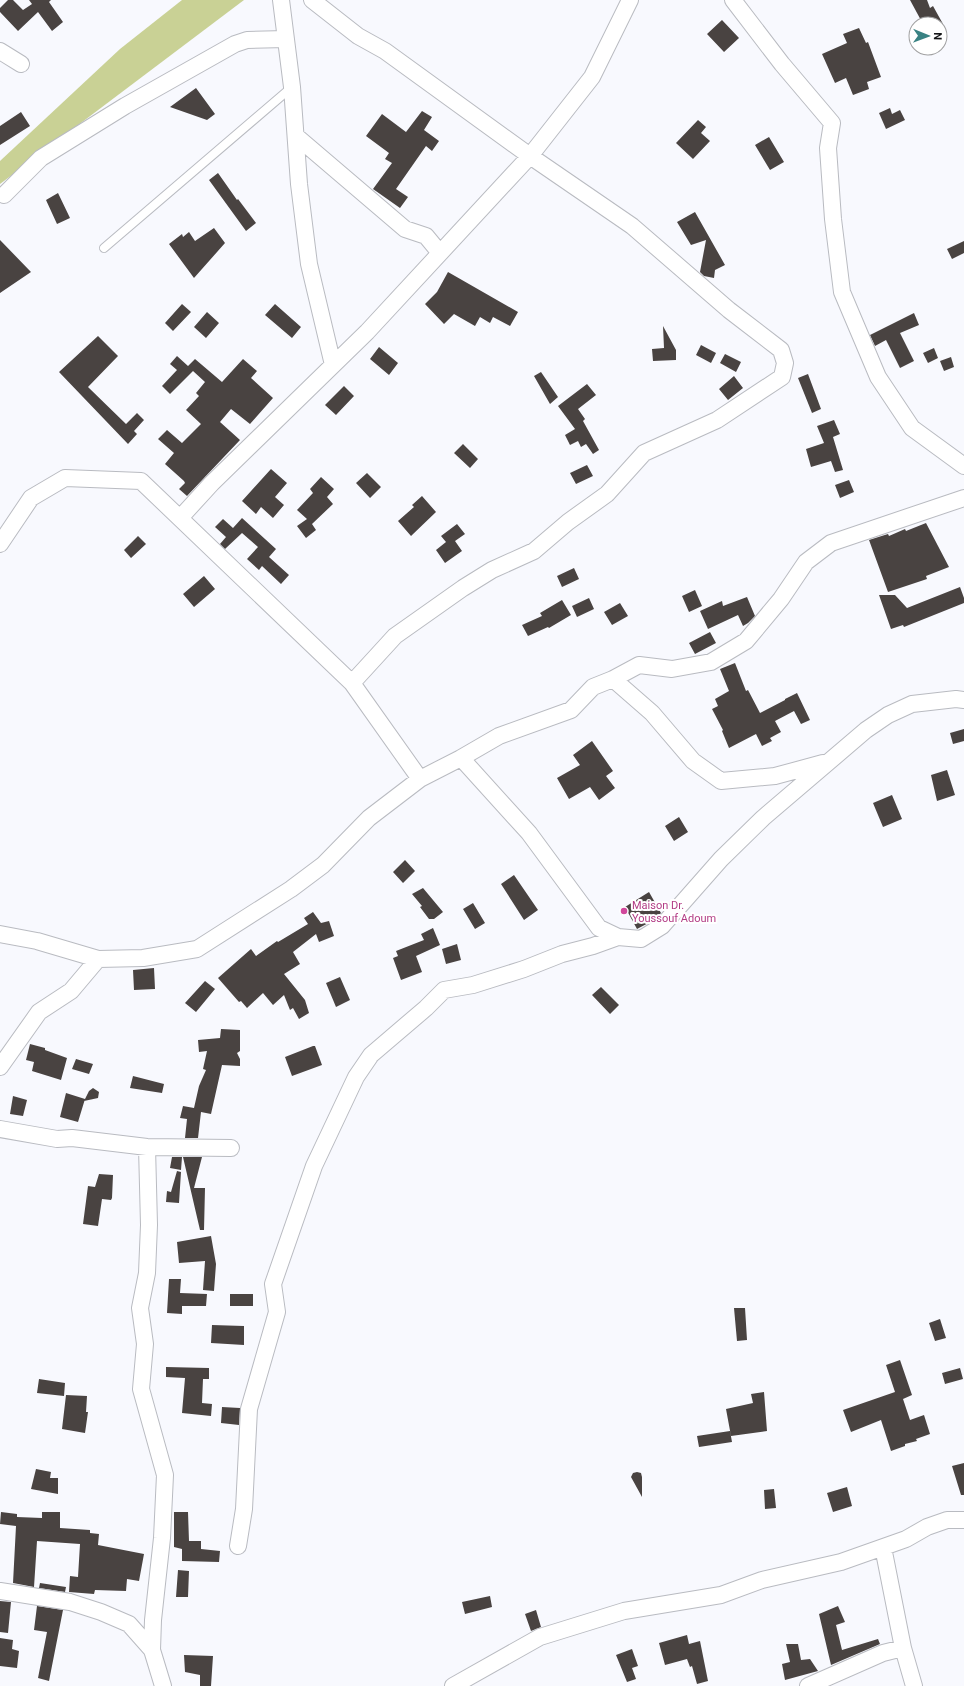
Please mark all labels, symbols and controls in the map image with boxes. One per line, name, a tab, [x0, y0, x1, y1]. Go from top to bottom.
north arrow	[908, 16, 948, 56]
text: N	[931, 32, 944, 40]
place label: Maison Dr. Youssouf Adoum	[632, 899, 716, 925]
marker: Maison Dr. Youssouf Adoum	[619, 906, 629, 916]

